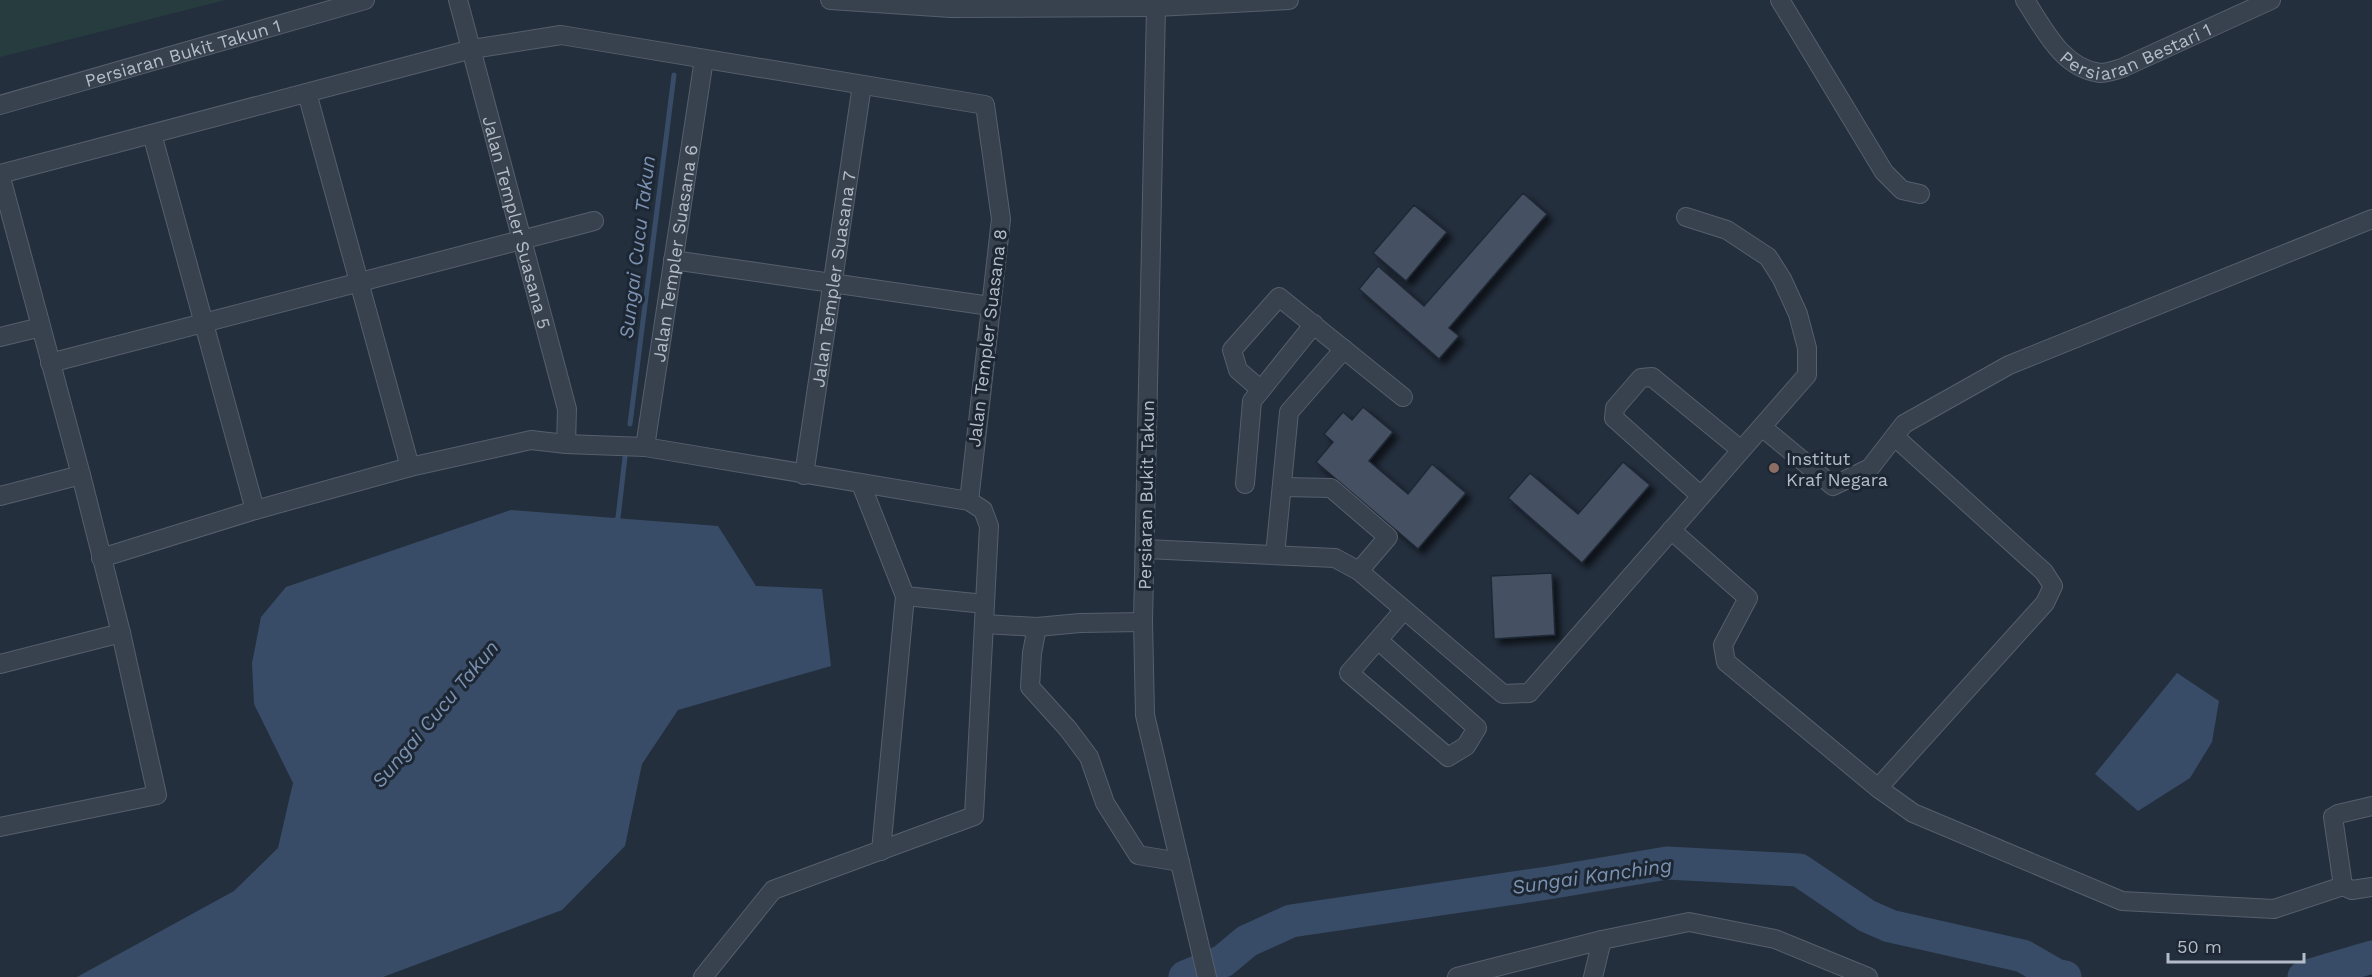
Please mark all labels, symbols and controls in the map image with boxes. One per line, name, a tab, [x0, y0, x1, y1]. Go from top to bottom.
street label: Persiaran Bukit Takun 1	[82, 14, 283, 91]
street label: Persiaran Bestari 1	[2056, 18, 2214, 84]
street label: Jalan Templer Suasana 5	[479, 114, 556, 331]
street label: Jalan Templer Suasana 6	[648, 143, 701, 363]
water label: Sungai Cucu Takun	[614, 154, 660, 340]
street label: Jalan Templer Suasana 7	[807, 170, 860, 389]
street label: Jalan Templer Suasana 8	[963, 228, 1011, 448]
street label: Persiaran Bukit Takun	[1134, 400, 1158, 590]
place label: Institut Kraf Negara	[1786, 448, 1888, 490]
marker: Institut Kraf Negara	[1767, 461, 1781, 475]
water label: Sungai Cucu Takun	[367, 636, 503, 792]
water label: Sungai Kanching	[1510, 853, 1674, 899]
scale bar	[2168, 926, 2304, 964]
text: 50 m	[2177, 936, 2222, 957]

